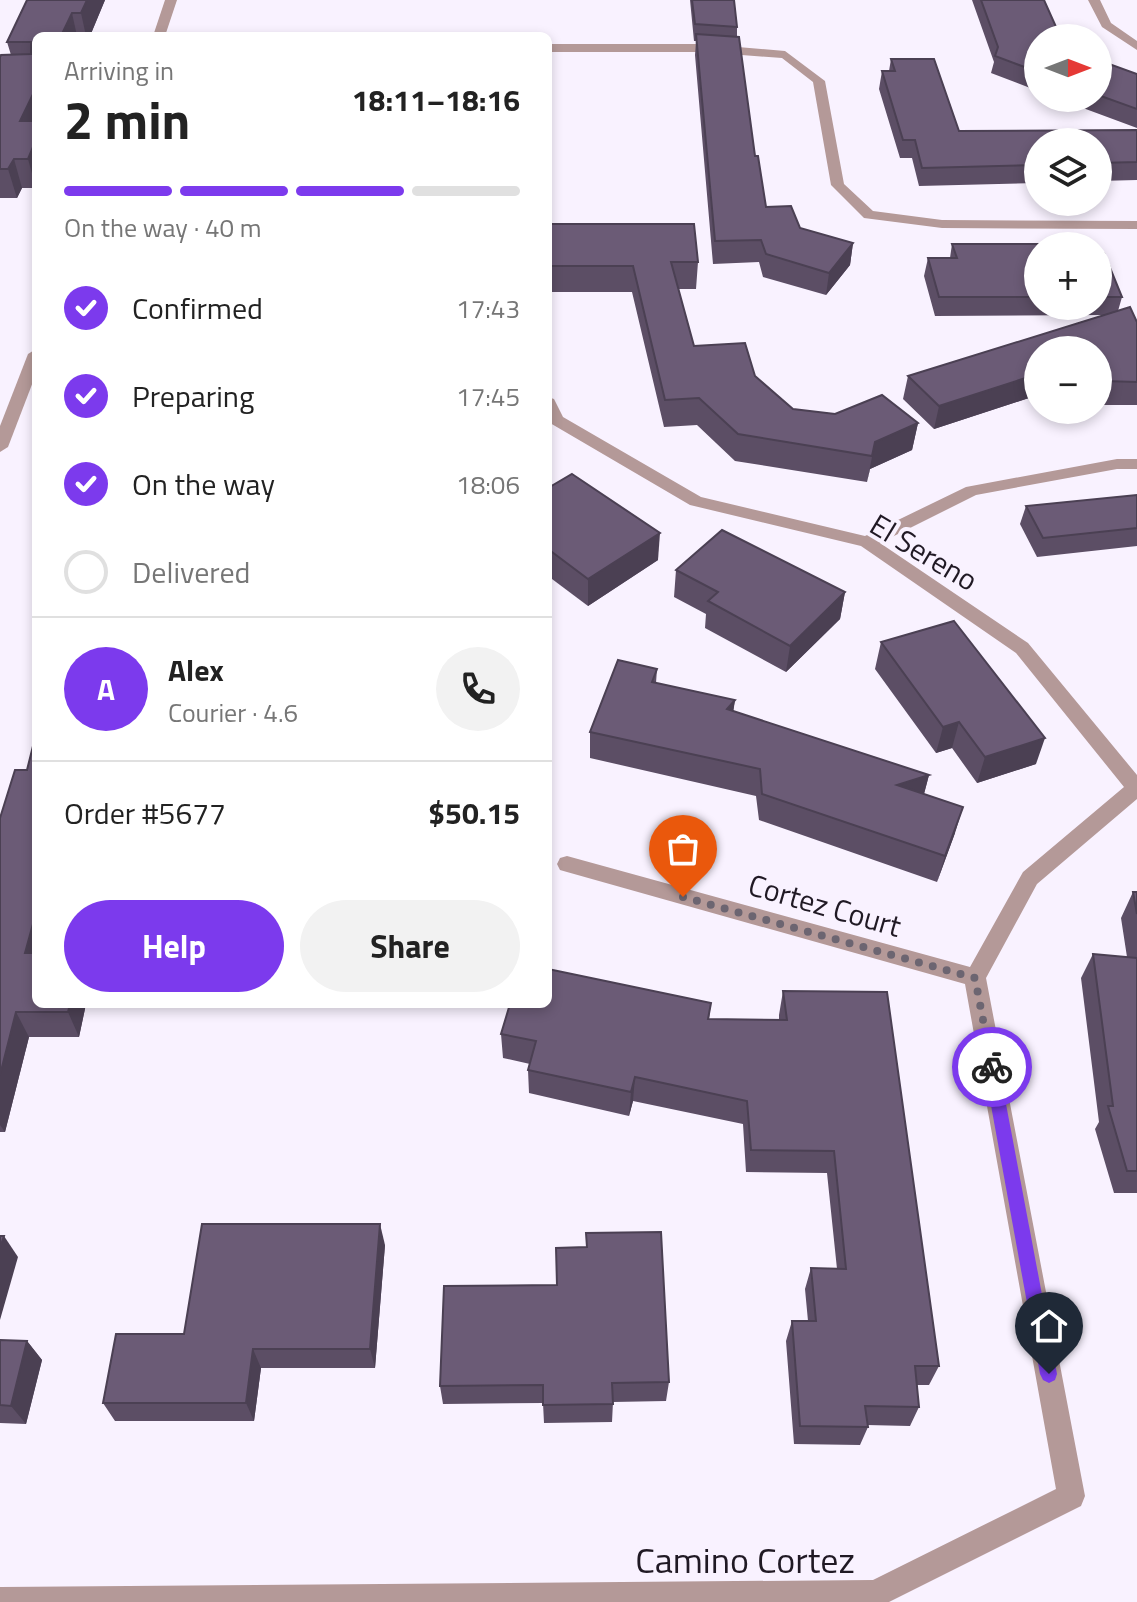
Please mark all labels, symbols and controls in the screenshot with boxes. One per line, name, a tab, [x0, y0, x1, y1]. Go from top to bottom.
north arrow	[1024, 24, 1112, 112]
map controls	[1024, 24, 1112, 424]
text: Arriving in	[64, 51, 174, 90]
text: 18:11–18:16	[352, 77, 520, 123]
text: 2 min	[64, 80, 190, 159]
button: layers	[1024, 128, 1112, 216]
text: On the way · 40 m	[64, 208, 262, 247]
button: +	[1024, 232, 1112, 320]
text: Confirmed	[132, 285, 263, 331]
icon: check	[64, 286, 108, 330]
text: 17:43	[456, 289, 520, 328]
button: −	[1024, 336, 1112, 424]
text: Preparing	[132, 373, 254, 419]
icon: check	[64, 374, 108, 418]
text: 17:45	[456, 377, 520, 416]
text: On the way	[132, 461, 275, 507]
icon: check	[64, 462, 108, 506]
text: 18:06	[456, 465, 520, 504]
street label: El Sereno	[861, 502, 987, 602]
text: Delivered	[132, 549, 250, 595]
text: Alex	[168, 647, 224, 693]
button: phone	[436, 647, 520, 731]
text: A	[97, 666, 115, 712]
text: Courier · 4.6	[168, 693, 298, 732]
text: Order #5677	[64, 790, 226, 836]
text: $50.15	[428, 790, 520, 836]
pin	[649, 815, 717, 897]
icon: bag	[661, 827, 705, 871]
street label: Cortez Court	[743, 861, 907, 949]
button: Help	[64, 900, 284, 992]
button: Share	[300, 900, 520, 992]
courier	[952, 1027, 1032, 1107]
icon: bike	[970, 1045, 1014, 1089]
pin	[1015, 1292, 1083, 1374]
icon: home	[1027, 1304, 1071, 1348]
street label: Camino Cortez	[635, 1532, 855, 1587]

